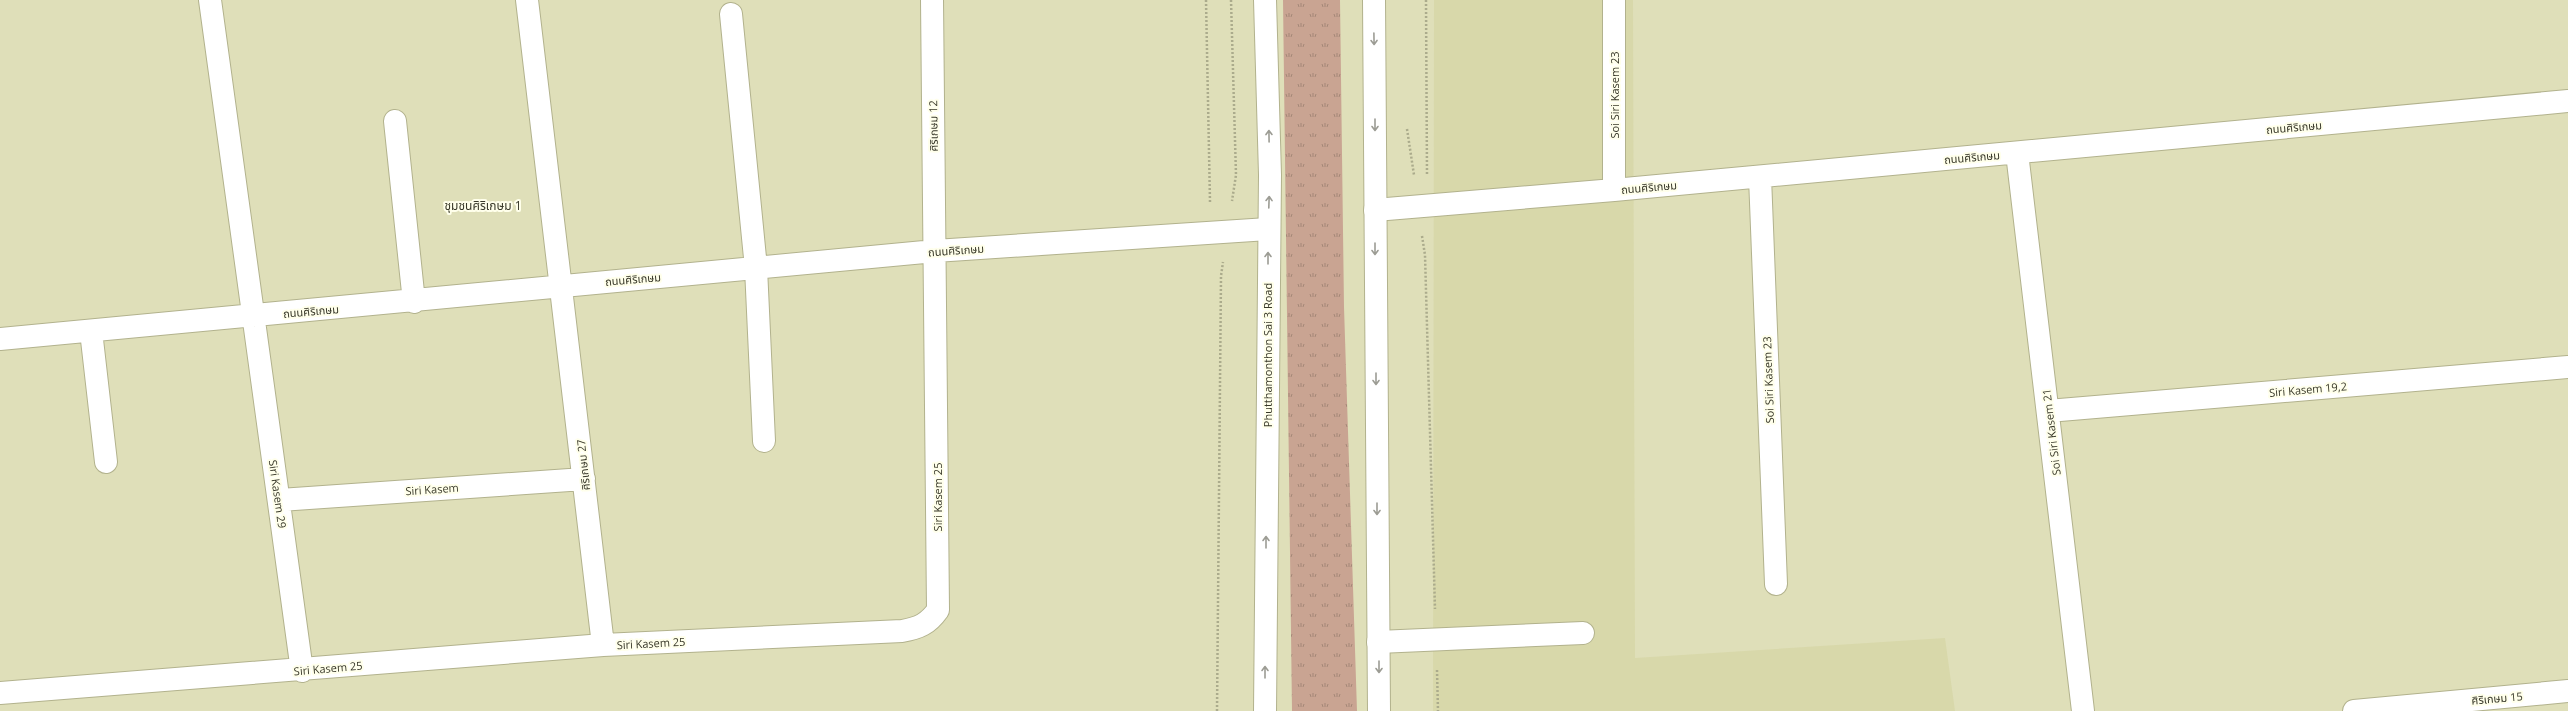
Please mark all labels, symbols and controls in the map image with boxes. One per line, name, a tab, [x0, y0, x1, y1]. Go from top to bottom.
one-way arrow	[1370, 32, 1378, 45]
street label: Soi Siri Kasem 23	[1607, 51, 1622, 139]
street label: ศิริเกษม 12	[925, 100, 941, 152]
street label: ถนนศิริเกษม	[2265, 117, 2323, 137]
one-way arrow	[1371, 118, 1379, 131]
one-way arrow	[1265, 130, 1272, 143]
street label: ถนนศิริเกษม	[1943, 147, 2001, 167]
street label: ถนนศิริเกษม	[1620, 177, 1678, 197]
one-way arrow	[1265, 196, 1272, 209]
district label: ชุมชนศิริเกษม 1	[444, 197, 522, 214]
street label: ถนนศิริเกษม	[928, 241, 984, 259]
one-way arrow	[1371, 242, 1379, 255]
one-way arrow	[1264, 252, 1272, 265]
street label: ถนนศิริเกษม	[604, 269, 662, 289]
street label: Phutthamonthon Sai 3 Road	[1260, 283, 1275, 427]
street label: ถนนศิริเกษม	[282, 301, 340, 321]
street label: Soi Siri Kasem 23	[1759, 336, 1777, 424]
one-way arrow	[1372, 372, 1380, 385]
street label: Siri Kasem 19,2	[2269, 378, 2347, 400]
street label: Soi Siri Kasem 21	[2038, 388, 2064, 476]
street label: ศิริเกษม 27	[573, 439, 593, 491]
street label: Siri Kasem 29	[266, 459, 290, 529]
street label: Siri Kasem 25	[930, 463, 945, 531]
street label: Siri Kasem	[405, 480, 459, 498]
one-way arrow	[1373, 502, 1381, 515]
one-way arrow	[1262, 536, 1270, 549]
street label: Siri Kasem 25	[616, 634, 686, 652]
street label: Siri Kasem 25	[293, 658, 363, 678]
one-way arrow	[1375, 660, 1382, 673]
one-way arrow	[1262, 666, 1269, 679]
street label: ศิริเกษม 15	[2471, 688, 2523, 708]

